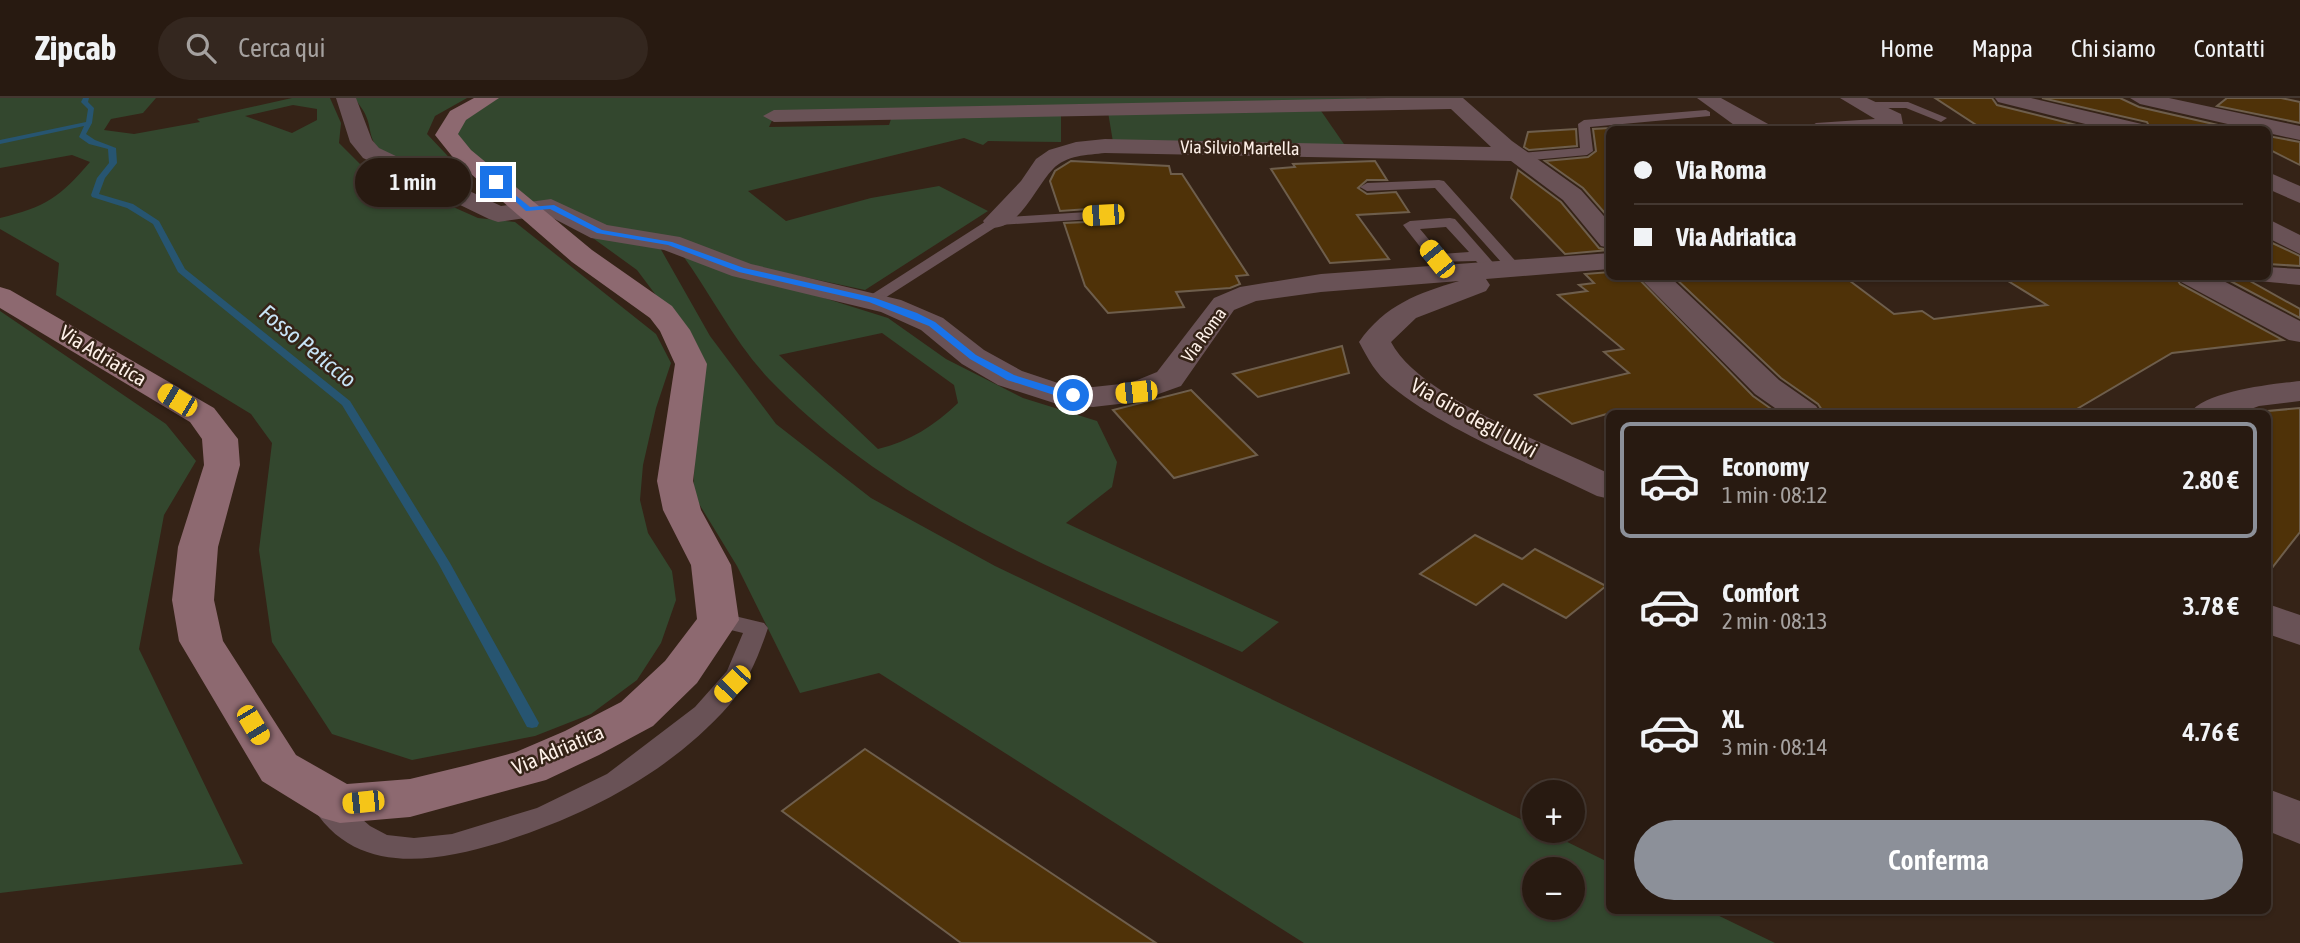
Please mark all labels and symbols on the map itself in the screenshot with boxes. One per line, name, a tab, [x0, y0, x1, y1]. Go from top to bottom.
street label: Via Silvio Martella	[1180, 136, 1300, 159]
callout: 1 min	[356, 158, 472, 206]
route end	[480, 166, 512, 198]
car	[1082, 203, 1125, 227]
car	[1416, 236, 1459, 282]
water label: Fosso Peticcio	[255, 299, 361, 393]
street label: Via Roma	[1177, 303, 1230, 366]
street label: Via Adriatica	[56, 320, 151, 390]
street label: Via Giro degli Ulivi	[1407, 373, 1542, 462]
route start	[1057, 379, 1089, 411]
car	[1115, 379, 1158, 405]
car	[154, 380, 201, 420]
car	[710, 662, 755, 706]
car	[234, 702, 273, 748]
street label: Via Adriatica	[508, 719, 607, 779]
car	[342, 789, 385, 815]

